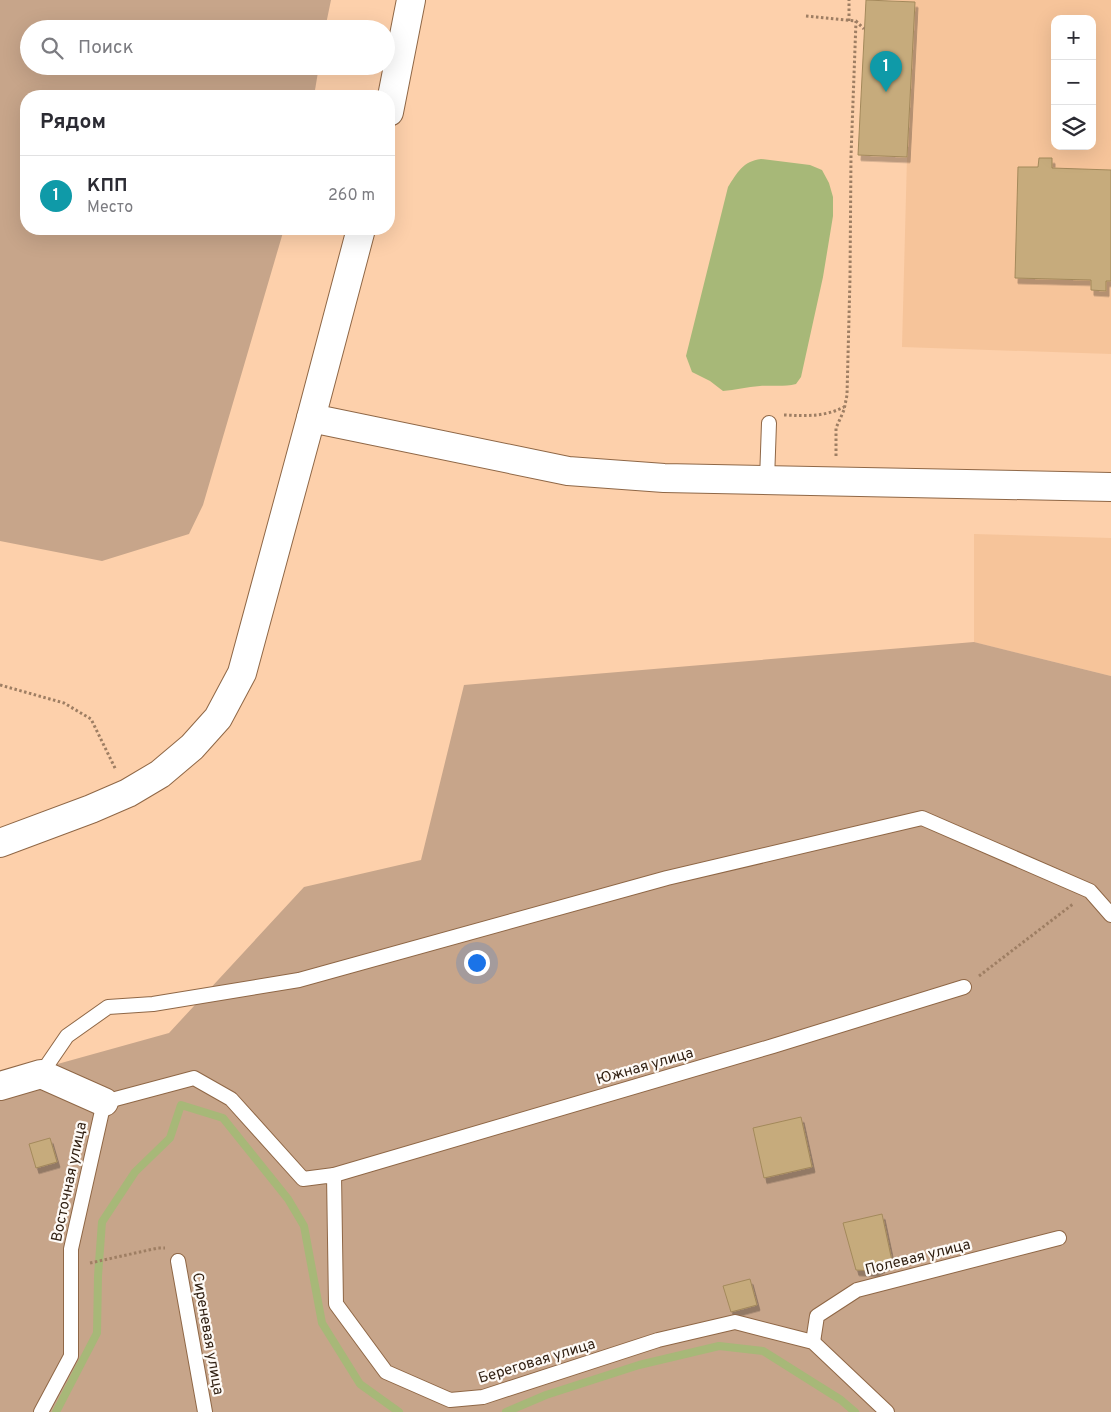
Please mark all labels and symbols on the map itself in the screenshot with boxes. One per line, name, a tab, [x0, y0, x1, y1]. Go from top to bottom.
pin: 1	[870, 51, 902, 92]
your location	[464, 950, 490, 976]
street label: Южная улица	[594, 1044, 696, 1090]
street label: Восточная улица	[48, 1120, 92, 1244]
street label: Полевая улица	[863, 1236, 973, 1280]
street label: Сиреневая улица	[187, 1271, 227, 1397]
street label: Береговая улица	[476, 1335, 598, 1389]

